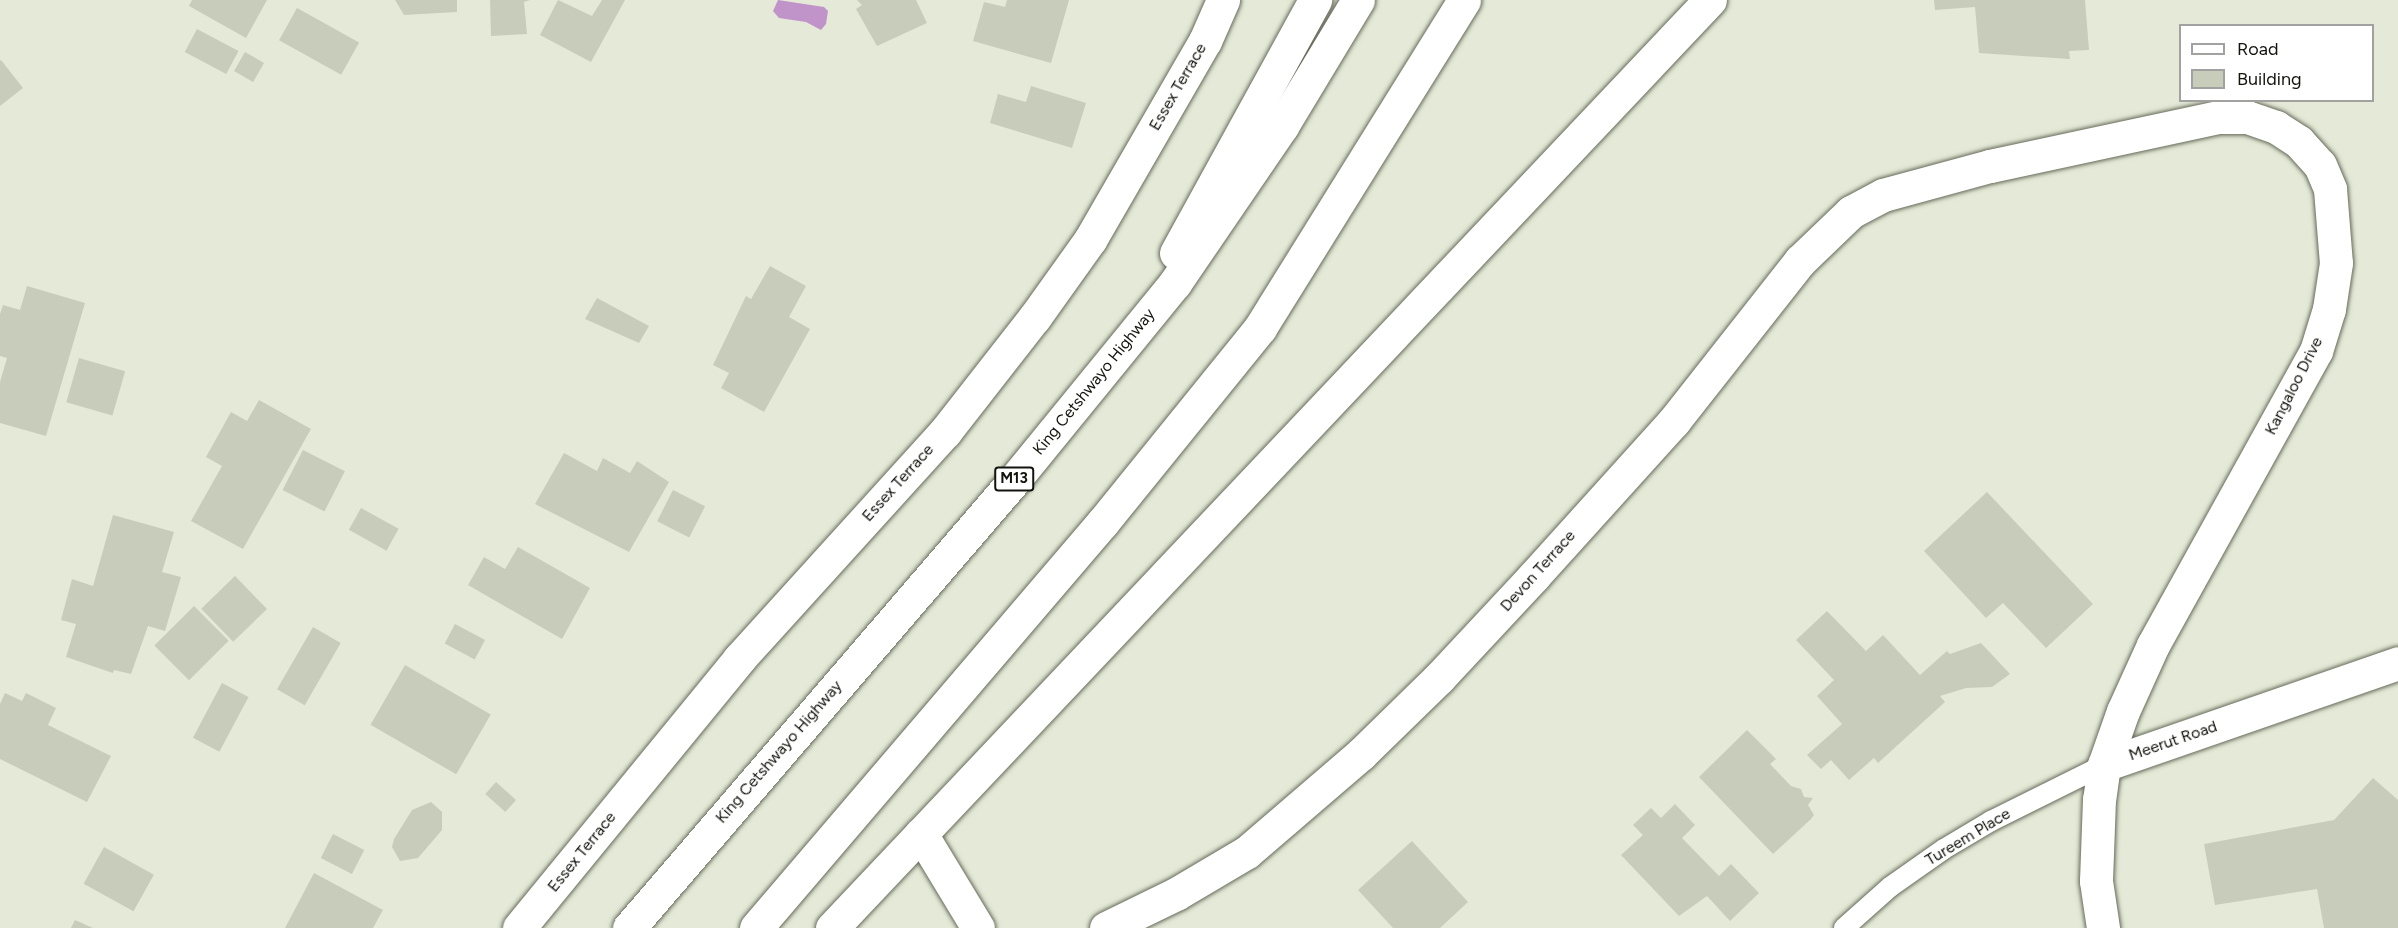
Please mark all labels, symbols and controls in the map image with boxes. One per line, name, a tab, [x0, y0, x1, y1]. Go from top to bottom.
legend	[2179, 24, 2374, 102]
text: Road	[2237, 38, 2278, 60]
street label: Essex Terrace	[1145, 40, 1211, 134]
text: Building	[2237, 68, 2302, 90]
street label: King Cetshwayo Highway	[1029, 305, 1159, 459]
street label: Kangaloo Drive	[2261, 334, 2327, 438]
street label: Essex Terrace	[858, 440, 938, 526]
road number: M13	[993, 467, 1035, 491]
street label: Devon Terrace	[1496, 526, 1580, 616]
street label: King Cetshwayo Highway	[712, 677, 846, 827]
street label: Meerut Road	[2126, 717, 2220, 765]
street label: Tureem Place	[1922, 804, 2014, 870]
street label: Essex Terrace	[544, 808, 620, 896]

